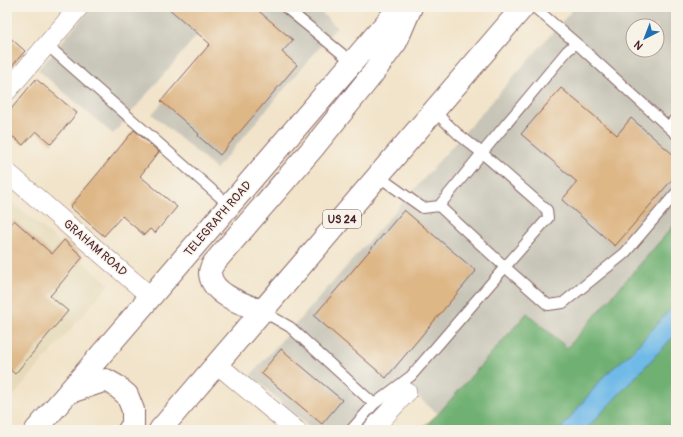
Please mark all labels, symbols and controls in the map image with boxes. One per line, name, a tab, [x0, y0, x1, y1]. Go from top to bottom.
north arrow	[625, 18, 665, 58]
text: N	[631, 37, 646, 52]
street label: TELEGRAPH ROAD	[181, 178, 255, 260]
road number: US 24	[323, 210, 361, 228]
street label: GRAHAM ROAD	[60, 216, 130, 280]

